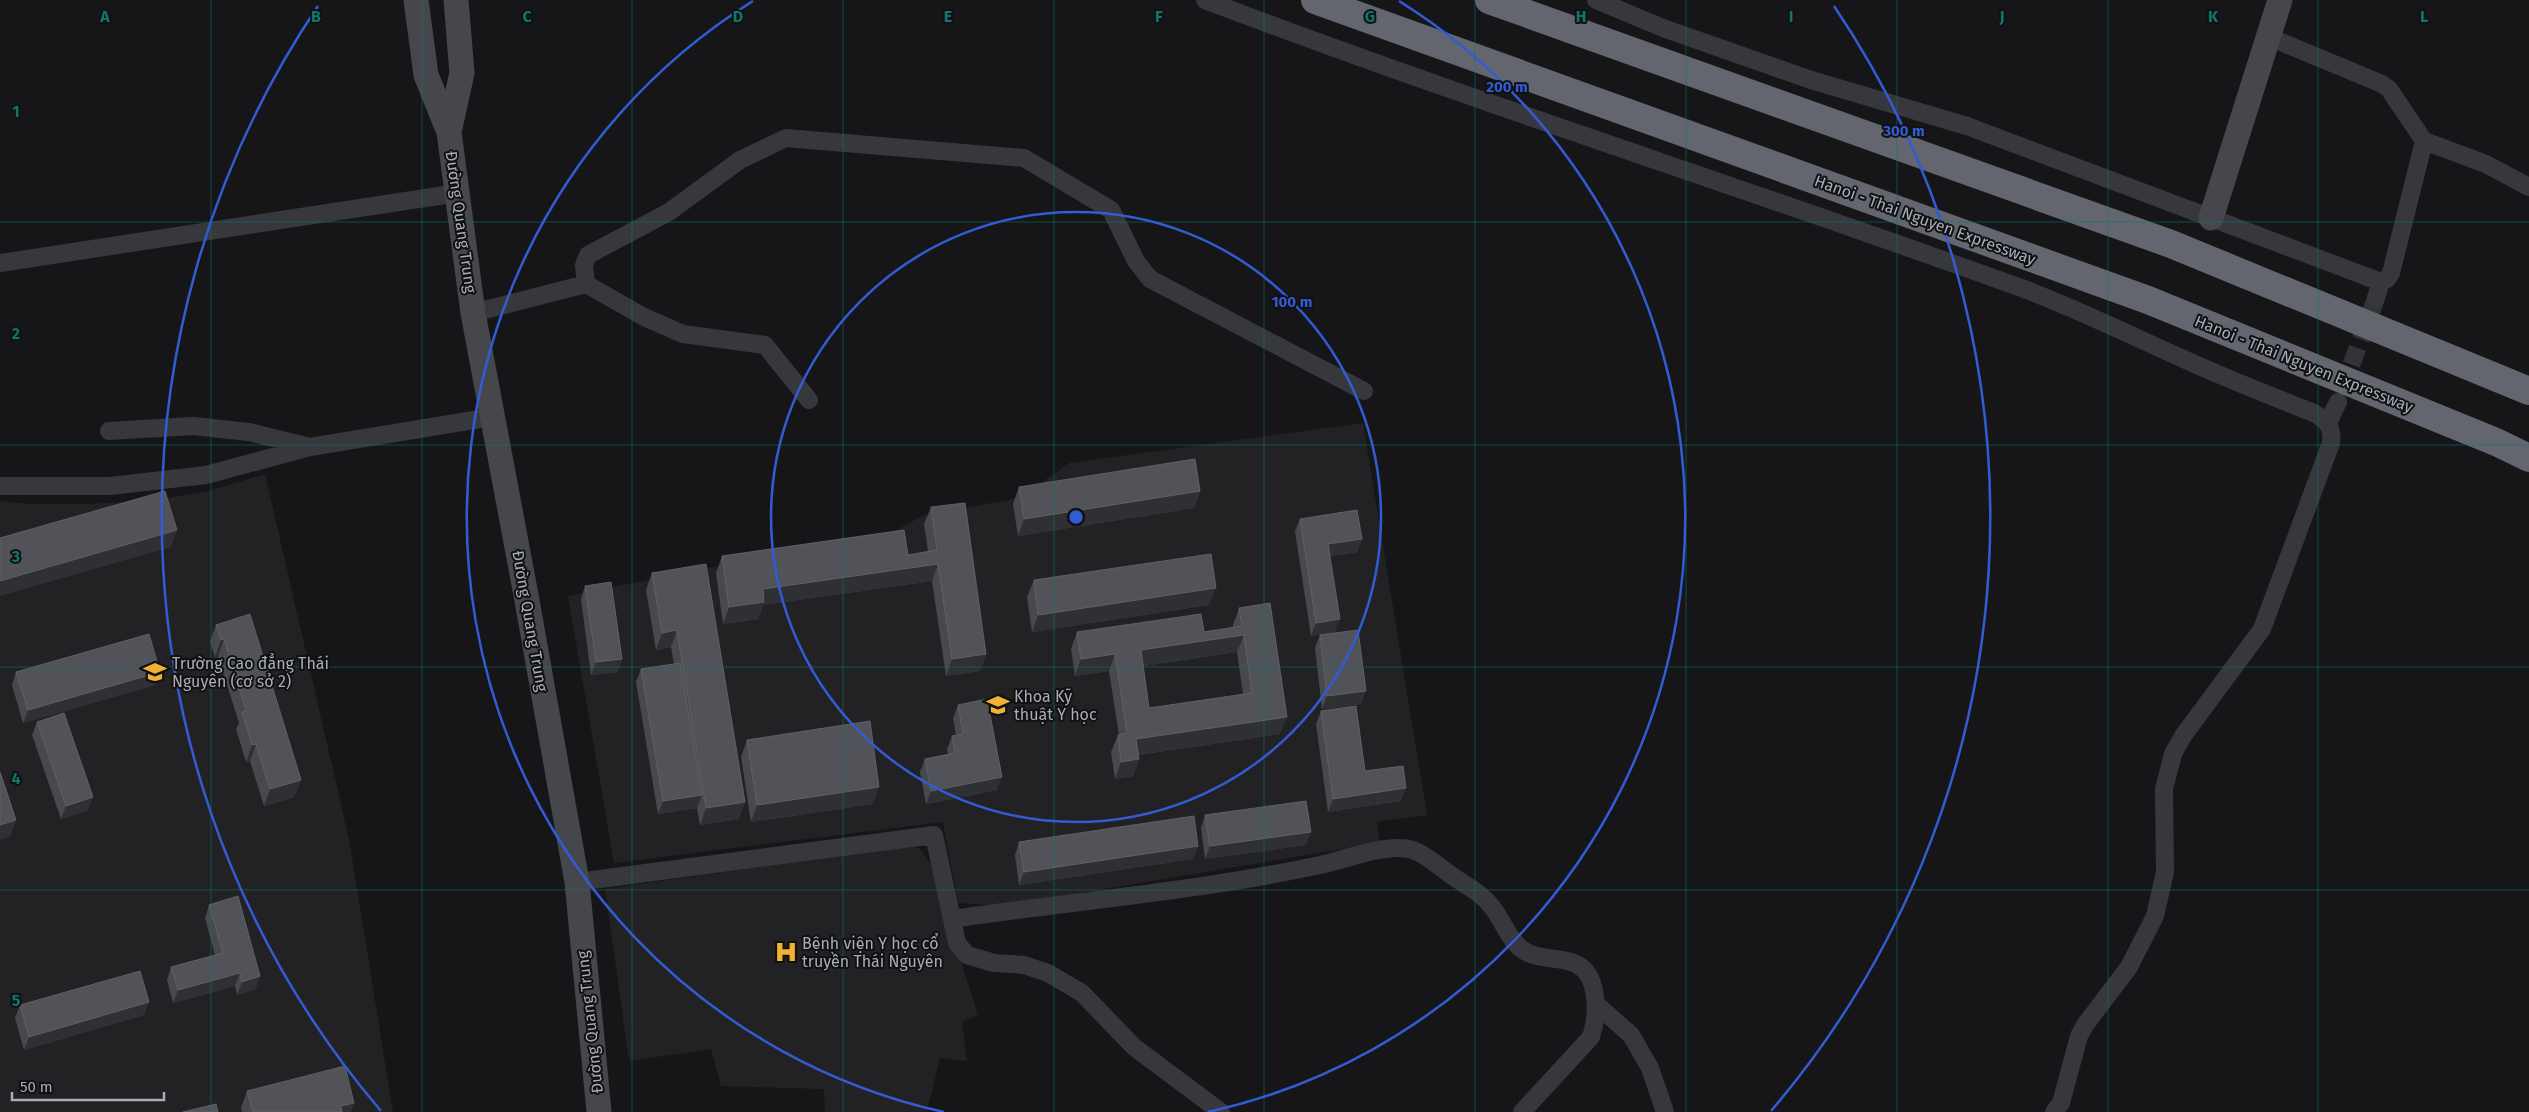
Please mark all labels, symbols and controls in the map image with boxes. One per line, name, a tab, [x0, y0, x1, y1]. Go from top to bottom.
text: A	[99, 7, 110, 26]
text: B	[311, 7, 321, 26]
text: C	[522, 7, 532, 26]
text: D	[733, 7, 743, 26]
text: E	[944, 7, 952, 26]
text: F	[1155, 7, 1163, 26]
text: G	[1365, 7, 1375, 26]
text: H	[1576, 7, 1586, 26]
text: I	[1789, 7, 1793, 26]
text: J	[1998, 7, 2005, 26]
text: K	[2208, 7, 2219, 26]
text: L	[2420, 7, 2428, 26]
text: 200 m	[1486, 78, 1528, 96]
text: 1	[12, 102, 20, 121]
text: 300 m	[1882, 122, 1925, 140]
street label: Đường Quang Trung	[442, 150, 480, 295]
street label: Hanoi - Thai Nguyen Expressway	[1812, 171, 2038, 269]
text: 100 m	[1272, 293, 1312, 311]
street label: Hanoi - Thai Nguyen Expressway	[2192, 311, 2416, 417]
text: 2	[12, 324, 20, 343]
centre of rings	[1067, 508, 1085, 526]
text: 3	[11, 547, 20, 566]
street label: Đường Quang Trung	[508, 549, 552, 694]
place label: Trường Cao đẳng Thái Nguyên (cơ sở 2)	[172, 653, 329, 691]
school or university icon: Trường Cao đẳng Thái Nguyên (cơ sở 2)	[142, 659, 168, 685]
place label: Khoa Kỹ thuật Y học	[1014, 687, 1097, 724]
school or university icon: Khoa Kỹ thuật Y học	[985, 692, 1011, 718]
text: 4	[11, 769, 21, 788]
place label: Bệnh viện Y học cổ truyền Thái Nguyên	[802, 933, 943, 971]
hospital icon: Bệnh viện Y học cổ truyền Thái Nguyên	[773, 939, 799, 965]
street label: Đường Quang Trung	[573, 949, 607, 1094]
text: 5	[12, 991, 21, 1010]
scale bar	[12, 1070, 165, 1102]
text: 50 m	[20, 1078, 53, 1096]

